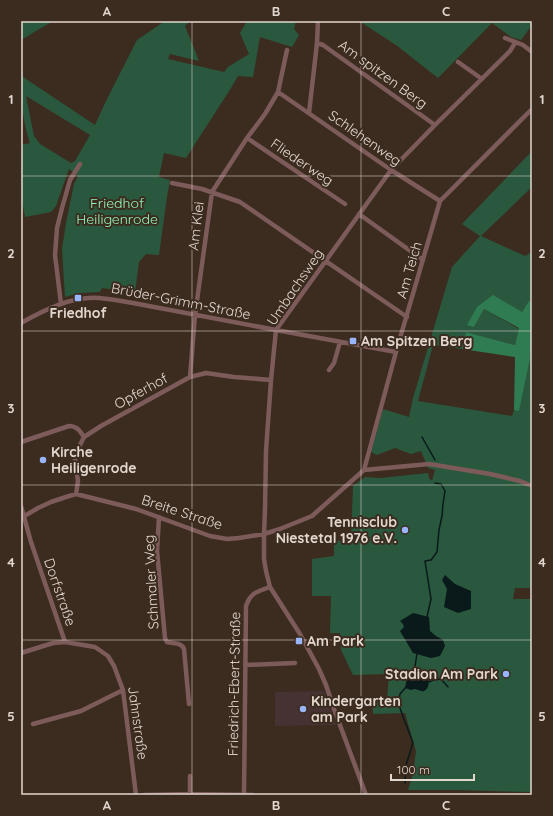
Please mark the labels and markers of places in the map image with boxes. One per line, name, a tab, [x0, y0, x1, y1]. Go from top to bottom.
marker: Friedhof	[73, 293, 83, 303]
place label: Friedhof	[49, 304, 107, 322]
place label: Am Spitzen Berg	[361, 332, 472, 350]
marker: Am Spitzen Berg	[348, 336, 358, 346]
place label: Kirche Heiligenrode	[51, 443, 137, 477]
marker: Kirche Heiligenrode	[38, 455, 48, 465]
place label: Tennisclub Niestetal 1976 e.V.	[276, 513, 397, 547]
marker: Tennisclub Niestetal 1976 e.V.	[400, 525, 410, 535]
place label: Am Park	[307, 632, 364, 650]
marker: Am Park	[294, 636, 304, 646]
place label: Stadion Am Park	[385, 665, 498, 683]
marker: Stadion Am Park	[501, 669, 511, 679]
place label: Kindergarten am Park	[311, 692, 401, 726]
marker: Kindergarten am Park	[298, 704, 308, 714]

